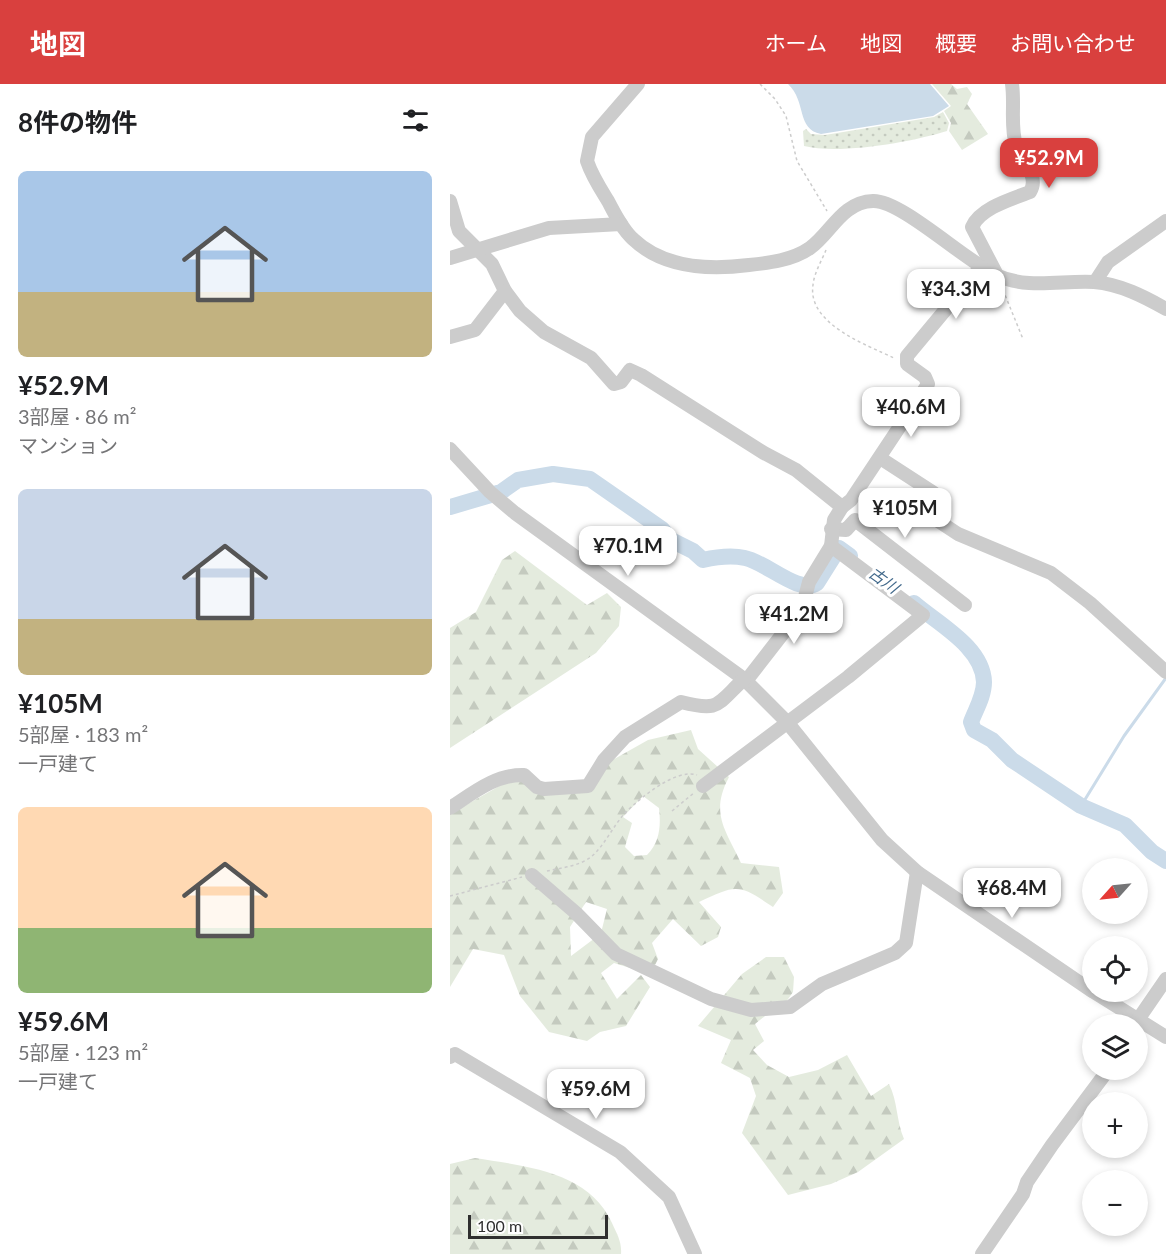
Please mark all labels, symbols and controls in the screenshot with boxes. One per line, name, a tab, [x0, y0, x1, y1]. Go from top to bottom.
text: 地図	[30, 26, 86, 60]
text: ホーム	[765, 30, 827, 55]
text: 地図	[860, 30, 902, 55]
text: 概要	[935, 30, 977, 55]
text: お問い合わせ	[1010, 30, 1136, 55]
icon: filters	[399, 104, 432, 137]
text: 8件の物件	[18, 106, 137, 138]
pin: ¥52.9M	[1000, 138, 1098, 189]
text: ¥52.9M	[1014, 145, 1084, 169]
icon: home	[171, 210, 279, 318]
pin: ¥34.3M	[907, 269, 1005, 320]
text: ¥34.3M	[921, 276, 991, 300]
text: ¥52.9M	[18, 369, 109, 401]
pin: ¥40.6M	[862, 387, 960, 438]
text: ¥40.6M	[876, 394, 946, 418]
text: 3部屋 · 86 m²	[18, 404, 137, 428]
text: マンション	[18, 433, 118, 457]
pin: ¥105M	[863, 488, 947, 539]
text: ¥105M	[872, 495, 938, 519]
pin: ¥70.1M	[579, 526, 677, 577]
icon: home	[171, 528, 279, 636]
text: ¥70.1M	[593, 533, 663, 557]
water label: 古川	[866, 563, 904, 598]
pin: ¥41.2M	[745, 594, 843, 645]
text: ¥41.2M	[759, 601, 829, 625]
text: ¥105M	[18, 687, 103, 719]
text: 5部屋 · 183 m²	[18, 722, 148, 746]
text: 一戸建て	[18, 751, 98, 775]
icon: home	[171, 846, 279, 954]
north arrow	[1082, 858, 1148, 924]
map controls	[1082, 858, 1148, 1236]
pin: ¥68.4M	[963, 868, 1061, 919]
text: ¥68.4M	[977, 875, 1047, 899]
button: locate	[1082, 936, 1148, 1002]
text: ¥59.6M	[18, 1005, 109, 1037]
button: layers	[1082, 1014, 1148, 1080]
text: 5部屋 · 123 m²	[18, 1040, 148, 1064]
text: 一戸建て	[18, 1069, 98, 1093]
pin: ¥59.6M	[547, 1069, 645, 1120]
text: ¥59.6M	[561, 1076, 631, 1100]
button: +	[1082, 1092, 1148, 1158]
button: −	[1082, 1170, 1148, 1236]
scale bar	[468, 1212, 608, 1240]
text: 100 m	[477, 1216, 522, 1235]

